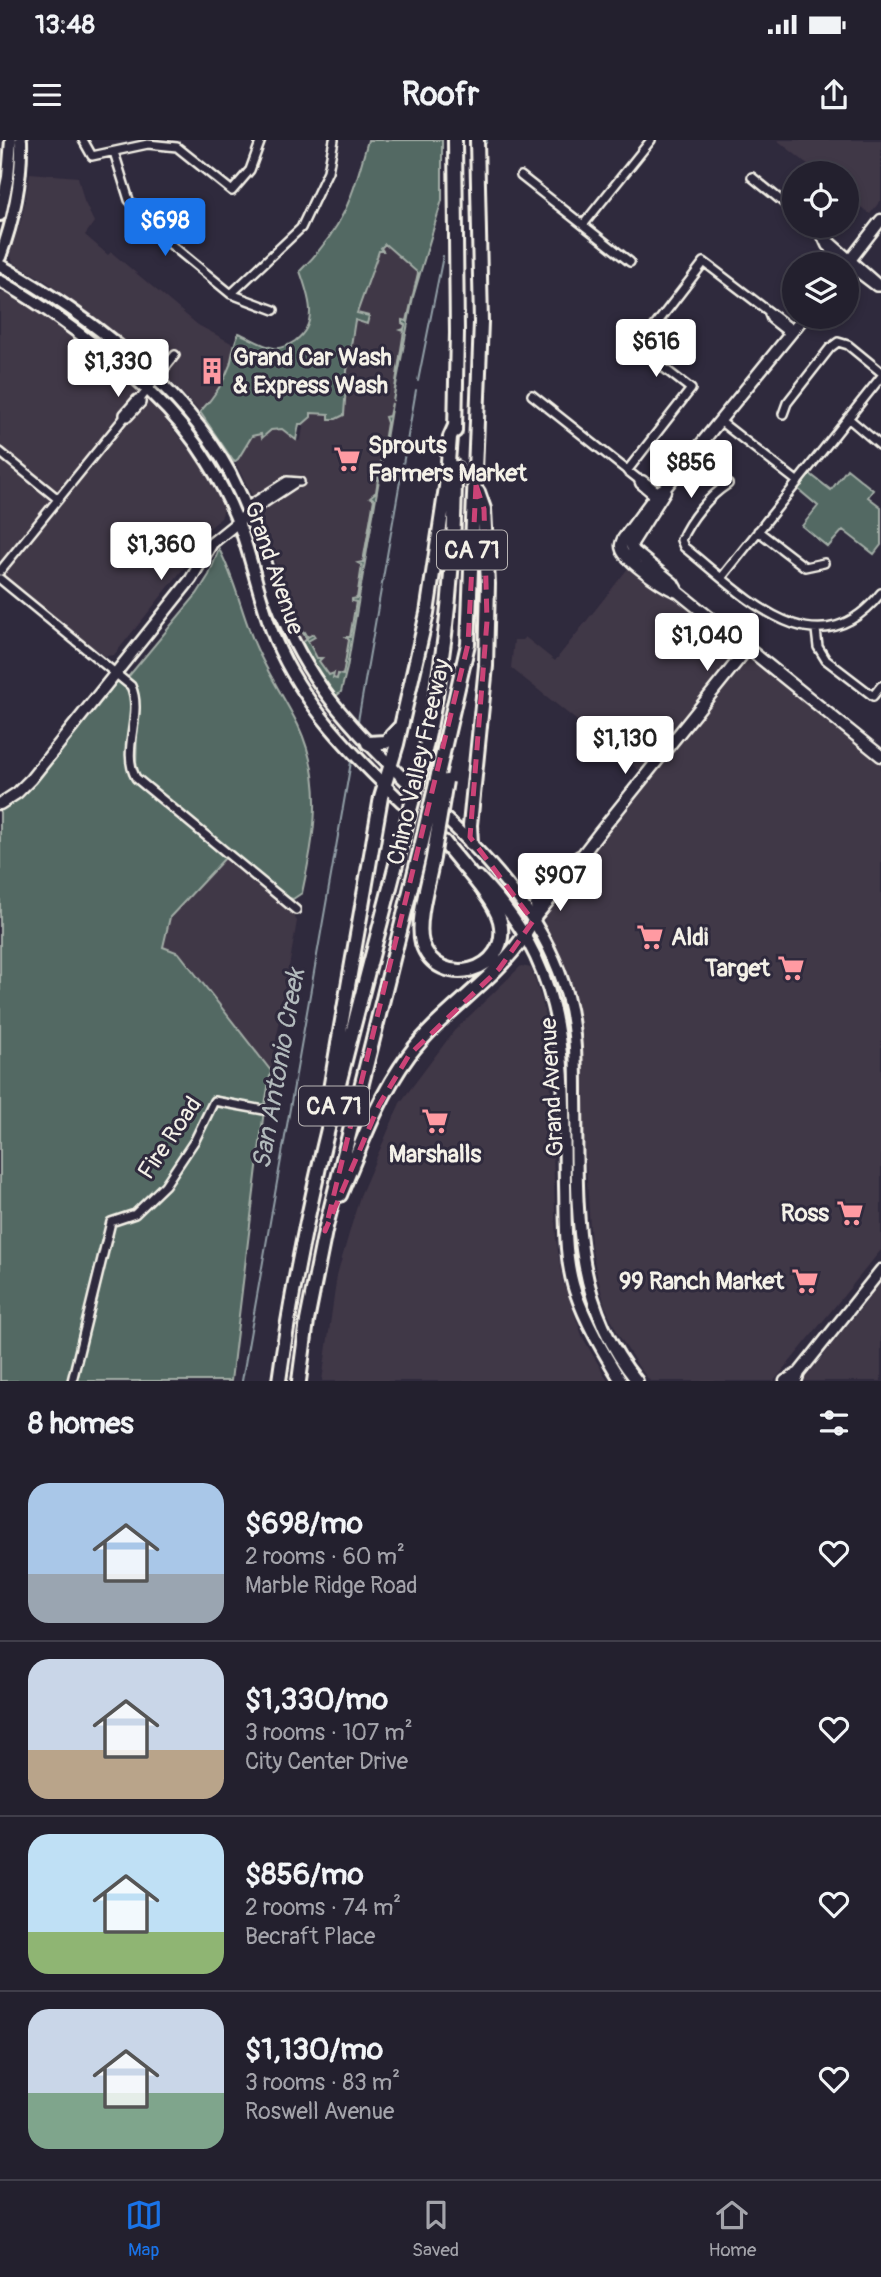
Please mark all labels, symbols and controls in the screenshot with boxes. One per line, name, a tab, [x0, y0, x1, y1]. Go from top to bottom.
text: 13:48	[35, 9, 95, 41]
text: Roofr	[402, 75, 479, 115]
icon: menu	[28, 76, 66, 114]
icon: share	[815, 76, 853, 114]
map controls	[782, 161, 859, 329]
button: locate	[782, 161, 859, 238]
pin: $698	[124, 198, 206, 258]
text: $698	[140, 206, 190, 235]
button: layers	[782, 252, 859, 329]
pin: $616	[615, 320, 697, 379]
text: $616	[632, 327, 680, 356]
pin: $1,330	[61, 340, 175, 399]
place label: Grand Car Wash & Express Wash	[233, 343, 392, 400]
text: $1,330	[84, 347, 152, 376]
building icon: Grand Car Wash & Express Wash	[197, 356, 227, 386]
place label: Sprouts Farmers Market	[368, 431, 528, 488]
pin: $856	[650, 440, 732, 500]
supermarket icon: Sprouts Farmers Market	[332, 444, 362, 474]
text: $856	[666, 448, 716, 477]
street label: Grand Avenue	[238, 497, 310, 639]
pin: $1,360	[104, 522, 218, 582]
text: $1,360	[126, 530, 196, 559]
road number: CA 71	[437, 530, 507, 570]
pin: $1,040	[650, 614, 764, 673]
text: $1,040	[671, 621, 743, 650]
street label: Chino Valley Freeway	[381, 656, 457, 868]
pin: $1,130	[568, 716, 682, 776]
text: $1,130	[593, 724, 657, 753]
pin: $907	[519, 854, 601, 913]
text: $907	[534, 861, 586, 890]
supermarket icon: Aldi	[635, 922, 665, 952]
place label: Aldi	[671, 923, 708, 952]
supermarket icon: Target	[776, 953, 806, 983]
place label: Target	[704, 954, 771, 983]
water label: San Antonio Creek	[246, 964, 313, 1172]
street label: Grand Avenue	[534, 1017, 570, 1157]
road number: CA 71	[299, 1086, 369, 1126]
street label: Fire Road	[132, 1091, 208, 1185]
supermarket icon: Marshalls	[420, 1106, 450, 1136]
place label: Marshalls	[389, 1140, 481, 1169]
supermarket icon: Ross	[835, 1198, 865, 1228]
place label: Ross	[781, 1199, 829, 1228]
supermarket icon: 99 Ranch Market	[790, 1266, 820, 1296]
place label: 99 Ranch Market	[619, 1267, 785, 1296]
icon: filters	[815, 1404, 853, 1442]
text: 8 homes	[28, 1405, 134, 1442]
text: $698/mo	[245, 1505, 363, 1542]
icon: home	[84, 1511, 168, 1595]
icon: heart	[815, 1534, 853, 1572]
text: 2 rooms · 60 m²	[245, 1542, 405, 1571]
text: Marble Ridge Road	[245, 1571, 418, 1600]
text: $1,330/mo	[245, 1681, 388, 1718]
icon: home	[84, 1687, 168, 1771]
icon: heart	[815, 1710, 853, 1748]
text: 3 rooms · 107 m²	[245, 1718, 413, 1747]
text: City Center Drive	[245, 1747, 408, 1776]
text: $856/mo	[245, 1856, 364, 1893]
icon: home	[84, 1862, 168, 1946]
icon: heart	[815, 1885, 853, 1923]
text: 2 rooms · 74 m²	[245, 1893, 401, 1922]
text: Becraft Place	[245, 1922, 375, 1951]
text: $1,130/mo	[245, 2031, 383, 2068]
icon: home	[84, 2037, 168, 2121]
icon: heart	[815, 2060, 853, 2098]
text: 3 rooms · 83 m²	[245, 2068, 400, 2097]
text: Roswell Avenue	[245, 2097, 394, 2126]
tab: Map	[125, 2196, 163, 2262]
tab: Saved	[412, 2196, 459, 2262]
tab: Home	[708, 2196, 756, 2262]

